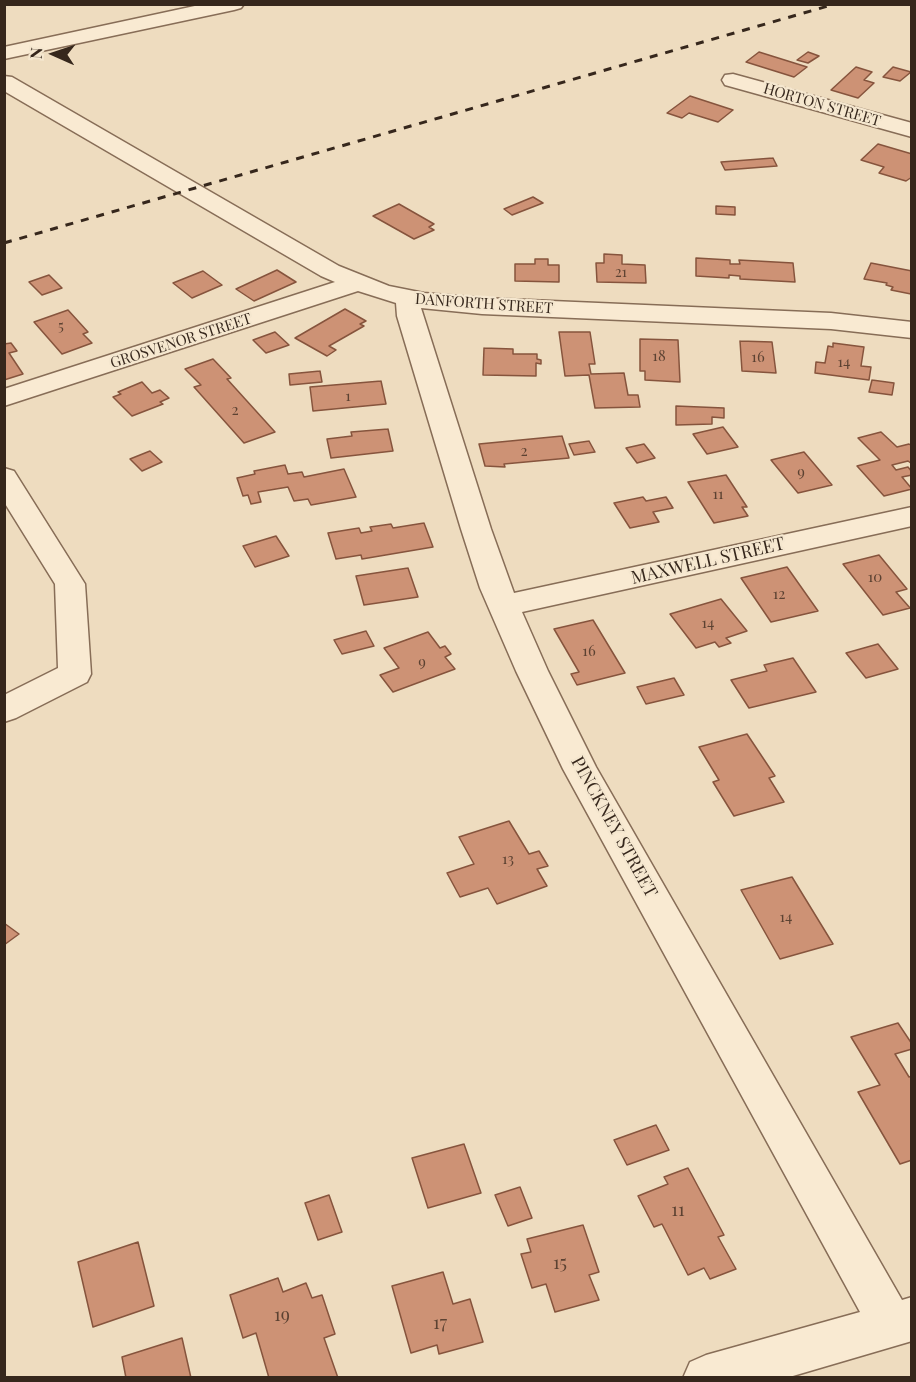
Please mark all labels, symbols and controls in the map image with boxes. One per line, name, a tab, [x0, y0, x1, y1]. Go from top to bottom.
north arrow	[24, 24, 84, 84]
text: N	[25, 47, 46, 59]
street label: HORTON STREET	[761, 80, 883, 130]
house number: 21	[615, 265, 627, 281]
street label: DANFORTH STREET	[414, 290, 554, 318]
street label: GROSVENOR STREET	[108, 310, 254, 372]
house number: 5	[58, 319, 64, 335]
house number: 18	[652, 347, 666, 365]
house number: 16	[751, 348, 765, 366]
house number: 14	[838, 353, 850, 371]
house number: 1	[345, 387, 351, 405]
house number: 2	[231, 401, 239, 419]
house number: 2	[520, 442, 528, 460]
house number: 9	[797, 463, 805, 481]
house number: 11	[712, 485, 724, 503]
street label: MAXWELL STREET	[629, 533, 787, 589]
house number: 10	[868, 568, 882, 586]
house number: 12	[773, 585, 785, 603]
house number: 14	[702, 614, 714, 632]
house number: 16	[582, 642, 596, 660]
house number: 9	[418, 653, 426, 671]
street label: PINCKNEY STREET	[566, 753, 662, 901]
house number: 13	[502, 850, 514, 868]
house number: 14	[780, 908, 792, 926]
house number: 11	[671, 1199, 685, 1221]
house number: 15	[553, 1252, 567, 1274]
house number: 19	[274, 1304, 290, 1326]
house number: 17	[433, 1312, 447, 1334]

